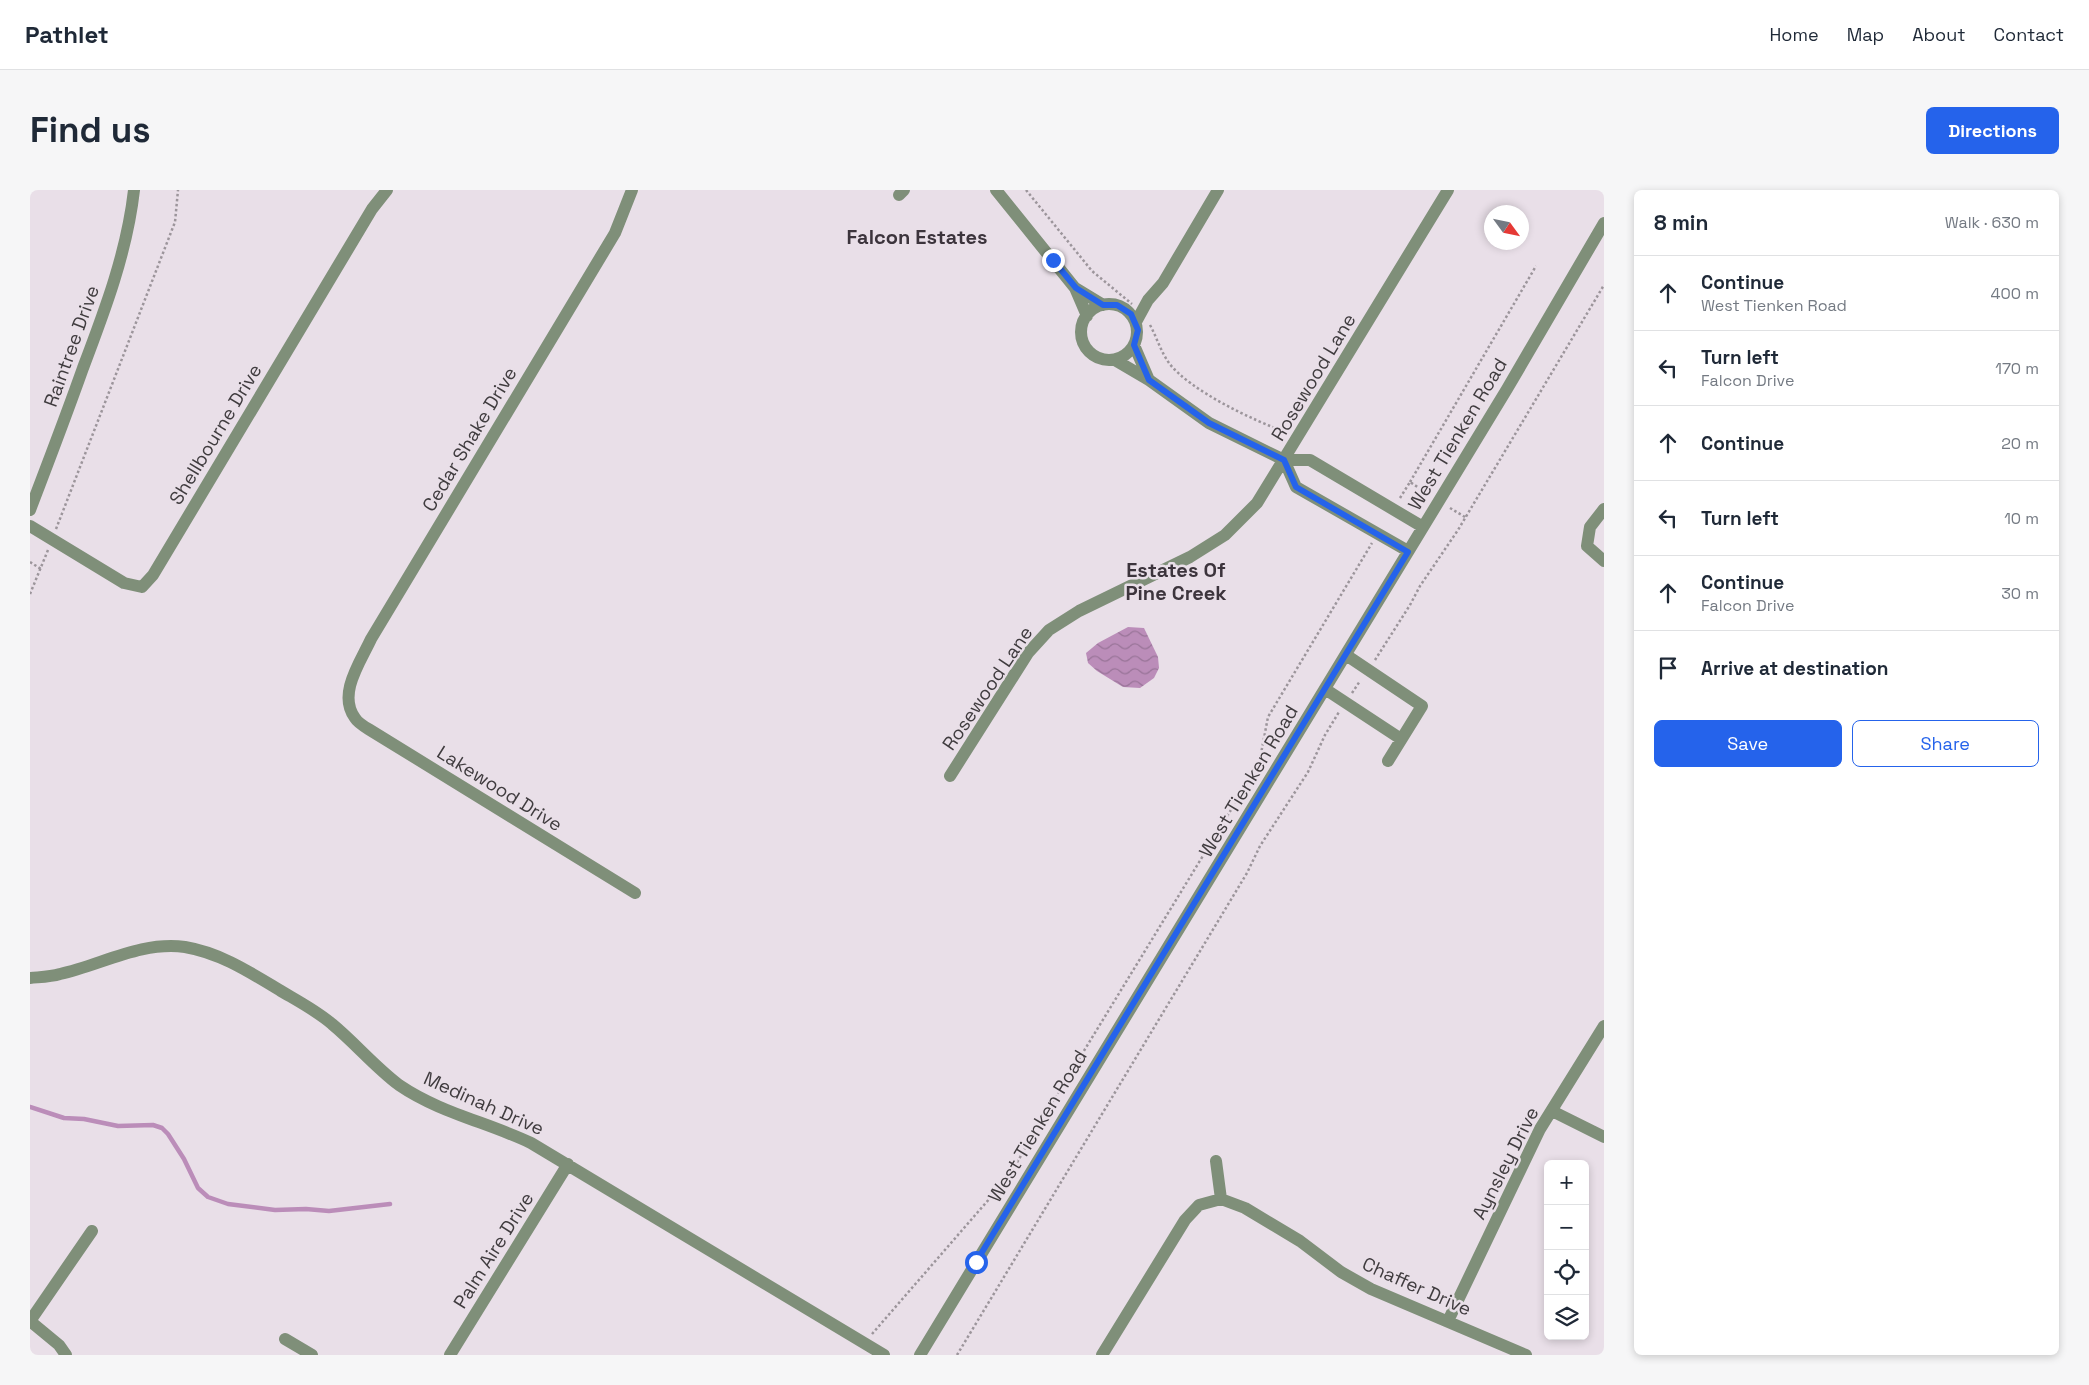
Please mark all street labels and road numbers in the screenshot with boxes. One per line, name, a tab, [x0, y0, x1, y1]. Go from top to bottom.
street label: Raintree Drive	[38, 282, 105, 410]
street label: Rosewood Lane	[1265, 309, 1361, 446]
street label: West Tienken Road	[1402, 354, 1513, 515]
street label: Shellbourne Drive	[164, 359, 267, 509]
street label: Cedar Shake Drive	[416, 362, 522, 516]
street label: Rosewood Lane	[937, 621, 1038, 755]
street label: West Tienken Road	[1193, 701, 1304, 862]
street label: Lakewood Drive	[432, 740, 567, 837]
street label: West Tienken Road	[982, 1046, 1093, 1207]
street label: Medinah Drive	[420, 1066, 548, 1141]
street label: Aynsley Drive	[1466, 1103, 1545, 1224]
street label: Palm Aire Drive	[448, 1187, 539, 1313]
street label: Chaffer Drive	[1358, 1251, 1475, 1322]

